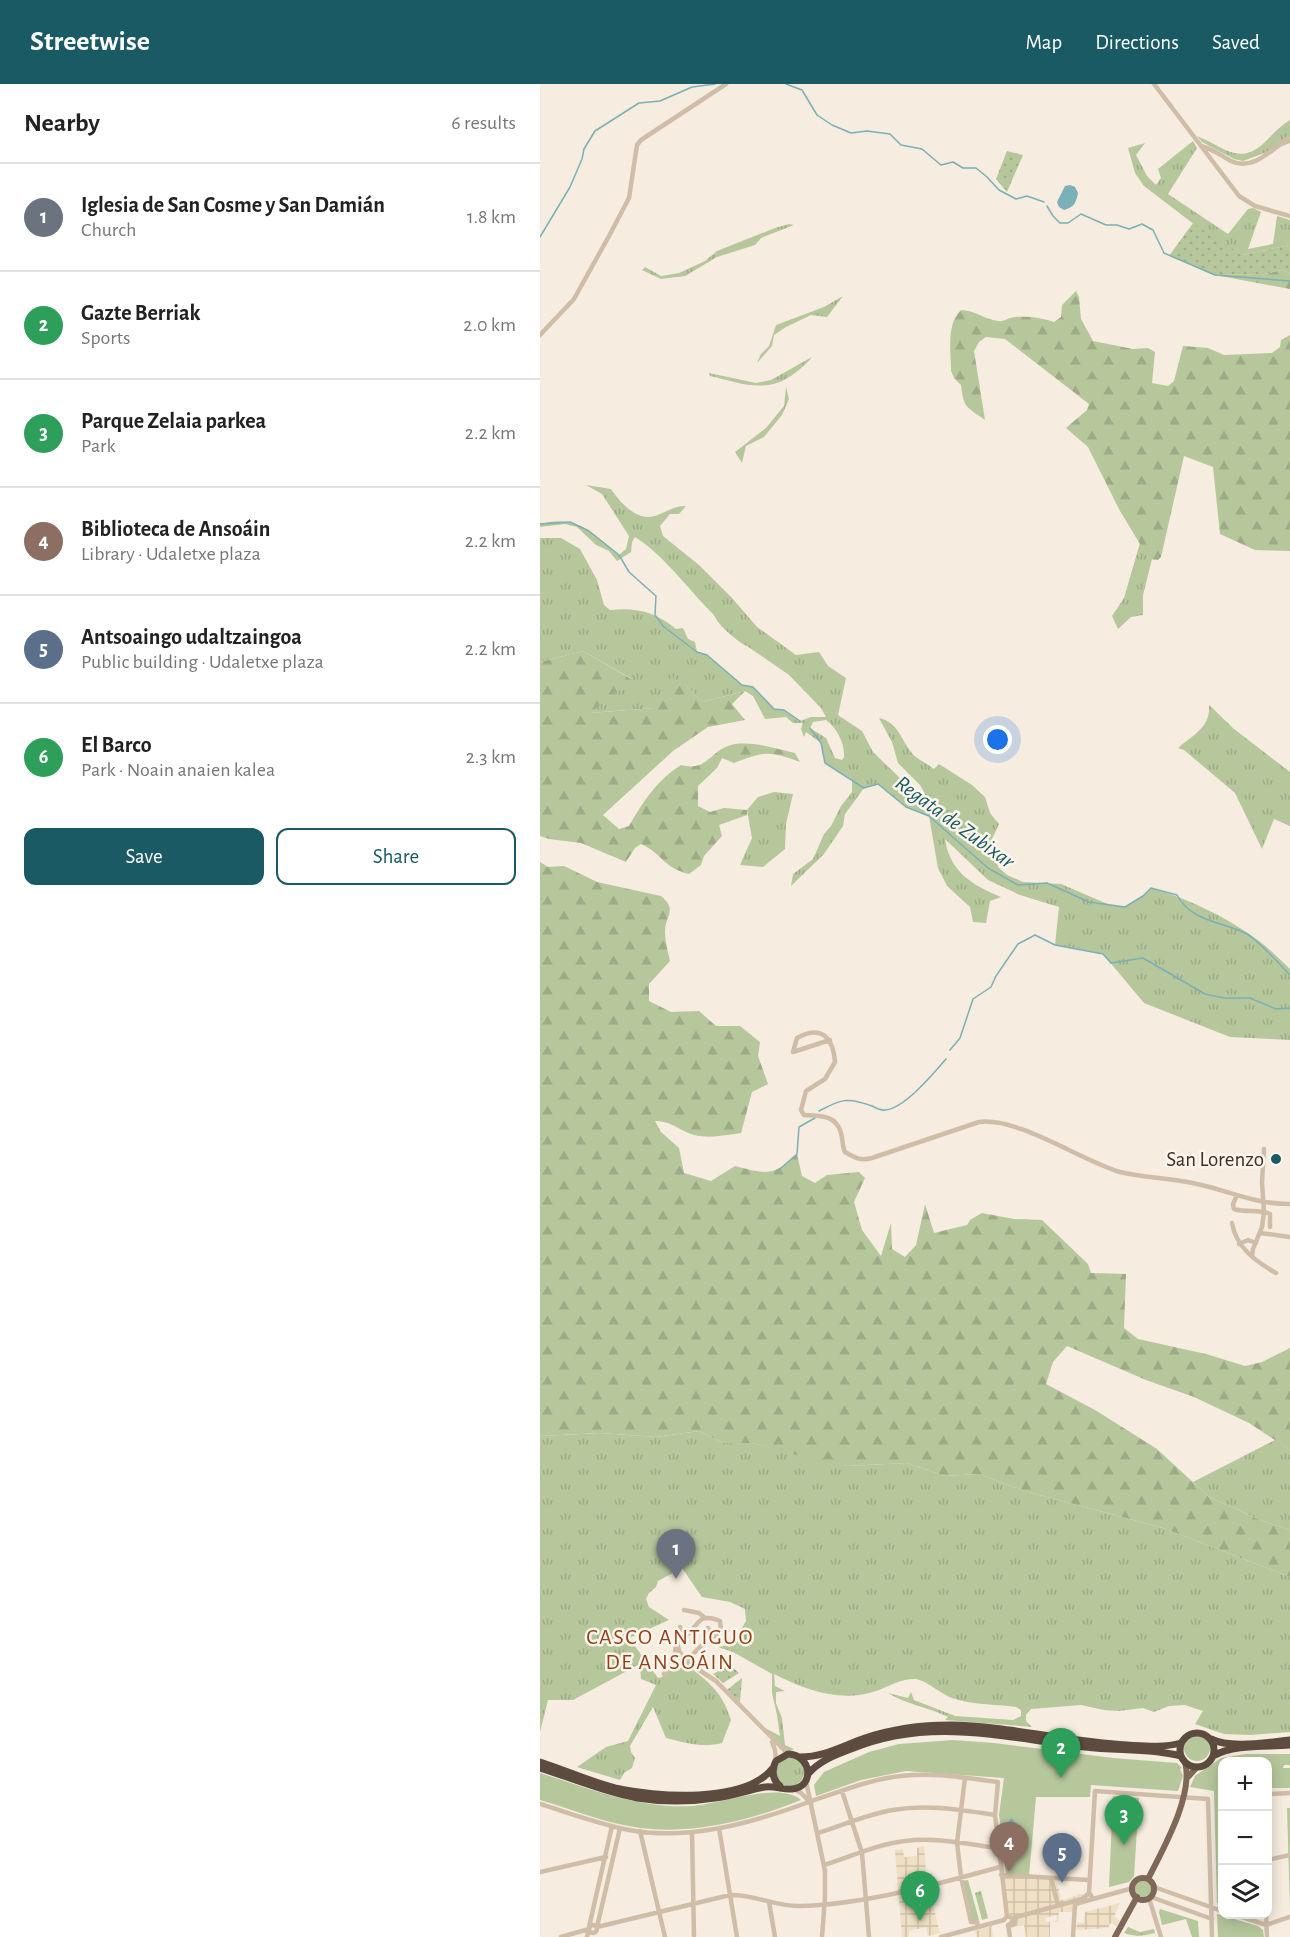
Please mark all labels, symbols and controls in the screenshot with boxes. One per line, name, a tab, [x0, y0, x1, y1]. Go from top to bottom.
text: Streetwise	[30, 28, 150, 56]
text: Map	[1026, 32, 1062, 53]
text: Directions	[1095, 32, 1179, 53]
text: Saved	[1212, 32, 1260, 53]
text: Nearby	[24, 110, 100, 136]
text: 6 results	[451, 113, 516, 133]
text: Iglesia de San Cosme y San Damián	[81, 194, 385, 216]
text: 1	[40, 207, 47, 227]
text: 1.8 km	[467, 207, 516, 227]
text: Church	[81, 220, 136, 240]
text: Gazte Berriak	[81, 302, 200, 324]
text: 2	[39, 315, 48, 335]
text: 2.0 km	[463, 315, 516, 335]
text: Sports	[81, 328, 130, 348]
text: Parque Zelaia parkea	[81, 410, 266, 432]
text: 3	[39, 423, 48, 443]
text: 2.2 km	[465, 423, 516, 443]
text: Park	[81, 436, 116, 456]
text: Biblioteca de Ansoáin	[81, 518, 270, 540]
text: 4	[38, 531, 49, 551]
text: 2.2 km	[465, 531, 516, 551]
text: Library · Udaletxe plaza	[81, 544, 261, 564]
text: Antsoaingo udaltzaingoa	[81, 626, 302, 648]
text: 5	[39, 639, 48, 659]
text: 2.2 km	[465, 639, 516, 659]
text: Public building · Udaletxe plaza	[81, 652, 324, 672]
your location	[983, 725, 1012, 754]
text: El Barco	[81, 734, 152, 756]
text: 6	[39, 747, 48, 767]
text: 2.3 km	[466, 747, 516, 767]
text: Park · Noain anaien kalea	[81, 760, 275, 780]
water label: Regata de Zubixar	[891, 772, 1019, 873]
button: Save	[24, 828, 264, 885]
button: Share	[276, 828, 516, 885]
place label: San Lorenzo	[1166, 1149, 1264, 1170]
marker: San Lorenzo	[1269, 1152, 1283, 1166]
pin: 1	[656, 1530, 696, 1579]
district label: CASCO ANTIGUO DE ANSOÁIN	[586, 1626, 754, 1673]
pin: 2	[1042, 1728, 1080, 1778]
map controls	[1218, 1757, 1272, 1919]
button: +	[1218, 1757, 1272, 1811]
pin: 3	[1104, 1796, 1144, 1845]
button: −	[1218, 1811, 1272, 1865]
pin: 4	[990, 1822, 1028, 1872]
pin: 5	[1042, 1834, 1082, 1883]
button: layers	[1218, 1865, 1272, 1919]
pin: 6	[900, 1872, 940, 1921]

